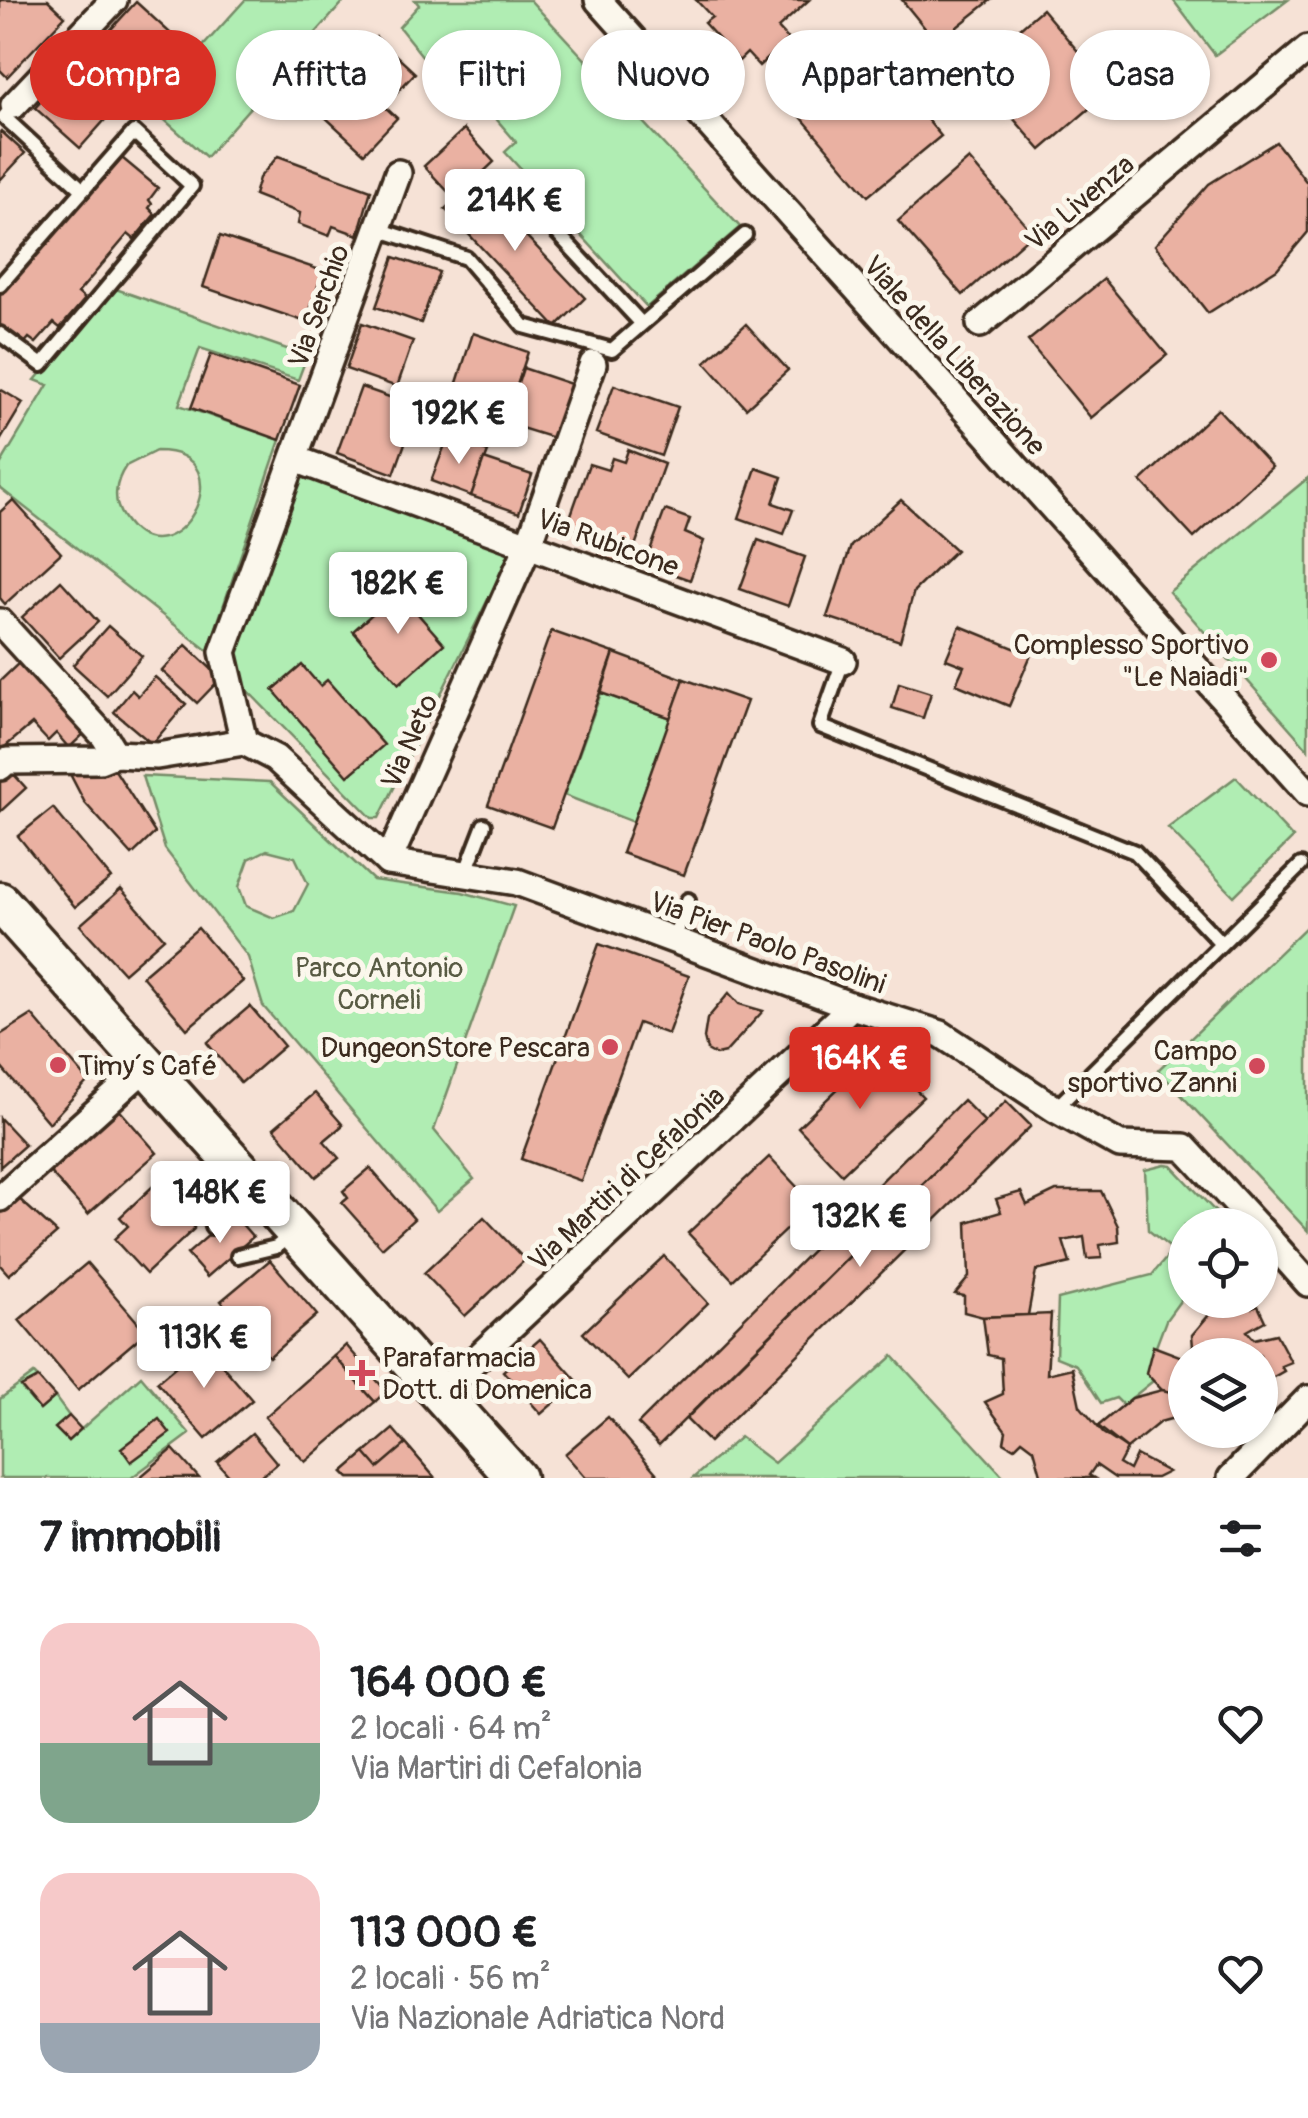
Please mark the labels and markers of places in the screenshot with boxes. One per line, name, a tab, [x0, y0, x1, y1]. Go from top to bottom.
pin: 214K €	[434, 169, 596, 254]
pin: 192K €	[378, 382, 540, 467]
pin: 182K €	[317, 552, 479, 637]
place label: Complesso Sportivo "Le Naiadi"	[1014, 628, 1249, 695]
marker: Complesso Sportivo "Le Naiadi"	[1258, 649, 1280, 671]
pin: 164K €	[779, 1027, 941, 1112]
place label: DungeonStore Pescara	[321, 1031, 590, 1066]
place label: Campo sportivo Zanni	[1067, 1034, 1237, 1101]
marker: DungeonStore Pescara	[599, 1036, 621, 1058]
place label: Timy´s Café	[78, 1049, 217, 1084]
marker: Timy´s Café	[47, 1054, 69, 1076]
marker: Campo sportivo Zanni	[1246, 1055, 1268, 1077]
pin: 148K €	[139, 1161, 301, 1246]
pin: 132K €	[779, 1185, 941, 1270]
pin: 113K €	[123, 1306, 285, 1391]
place label: Parafarmacia Dott. di Domenica	[382, 1341, 592, 1408]
marker: Parafarmacia Dott. di Domenica	[351, 1362, 373, 1384]

